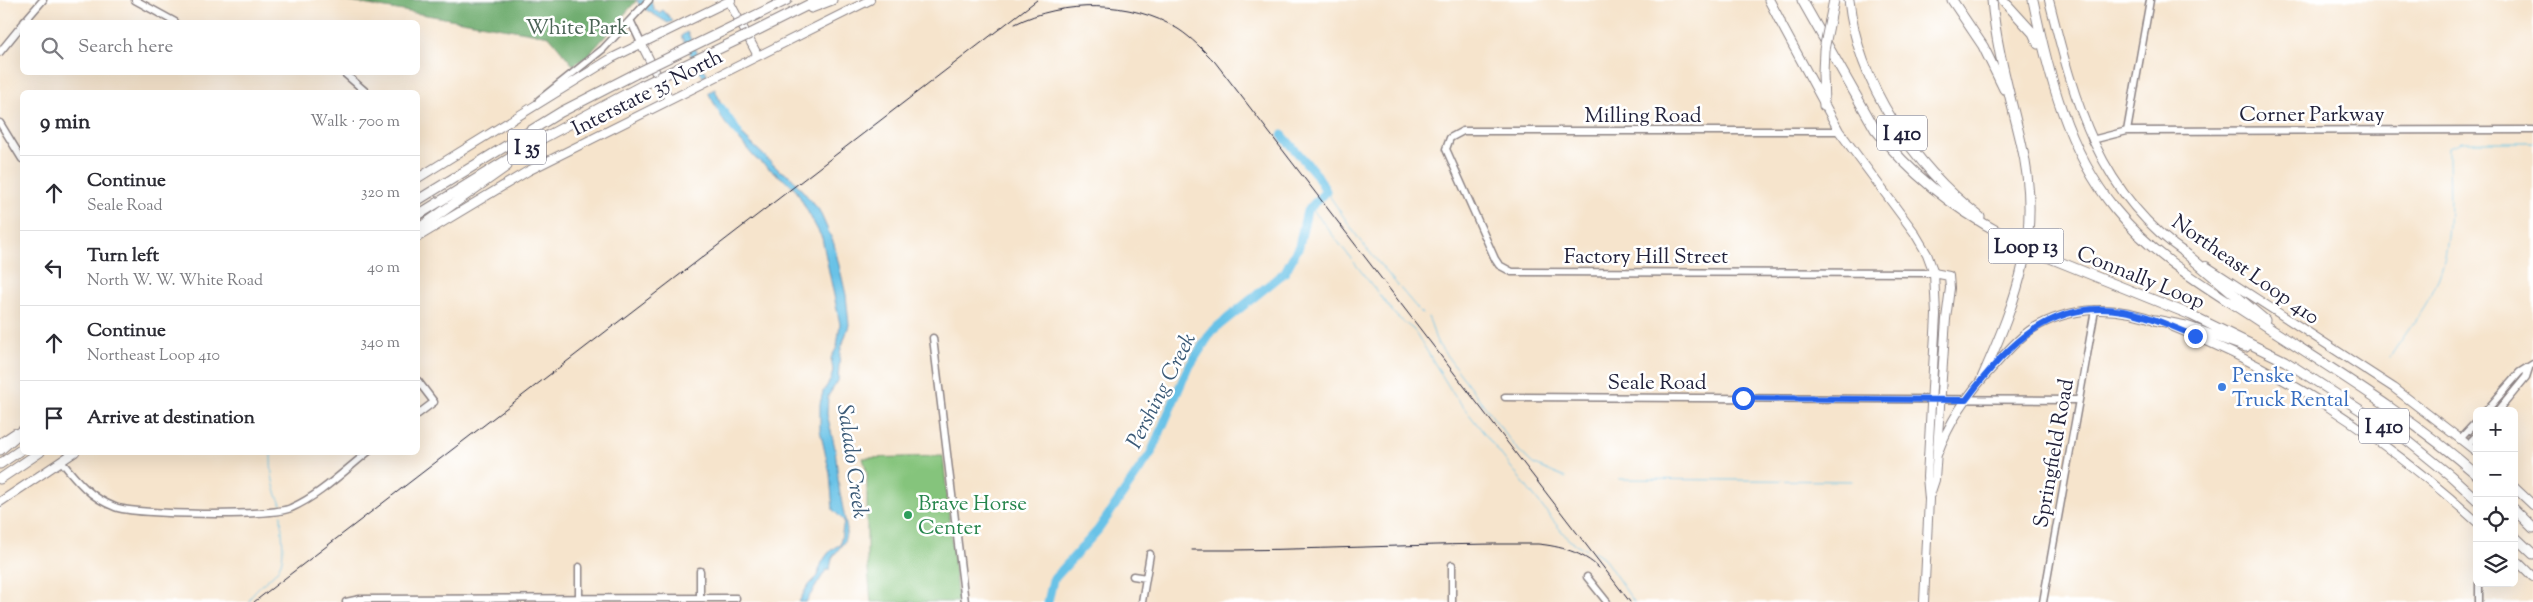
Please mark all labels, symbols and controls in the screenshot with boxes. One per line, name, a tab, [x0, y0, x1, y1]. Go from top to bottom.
park label: White Park	[525, 14, 629, 44]
search box	[20, 20, 420, 75]
icon: search	[38, 34, 66, 62]
text: Search here	[78, 34, 173, 61]
street label: Interstate 35 North	[567, 43, 729, 145]
street label: Corner Parkway	[2239, 101, 2385, 131]
street label: Milling Road	[1584, 102, 1702, 132]
text: 9 min	[40, 108, 90, 138]
text: Walk · 700 m	[310, 111, 400, 134]
road number: I 410	[1877, 116, 1927, 150]
road number: I 35	[508, 130, 546, 164]
text: Continue	[87, 168, 166, 195]
icon: ahead	[40, 179, 68, 207]
text: 320 m	[361, 182, 400, 205]
text: Seale Road	[87, 195, 163, 218]
street label: Northeast Loop 410	[2165, 208, 2325, 333]
road number: Loop 13	[1988, 228, 2064, 264]
street label: Connally Loop	[2072, 239, 2209, 318]
text: Turn left	[87, 243, 159, 270]
street label: Factory Hill Street	[1564, 243, 1728, 273]
icon: left	[40, 254, 68, 282]
text: 40 m	[367, 257, 400, 280]
text: North W. W. White Road	[87, 270, 263, 293]
text: Continue	[87, 318, 166, 345]
route end	[2184, 325, 2207, 348]
water label: Pershing Creek	[1120, 328, 1206, 455]
icon: ahead	[40, 329, 68, 357]
text: 340 m	[361, 332, 400, 355]
text: Northeast Loop 410	[87, 345, 220, 368]
place label: Penske Truck Rental	[2232, 362, 2350, 416]
street label: Seale Road	[1607, 369, 1707, 399]
street label: Springfield Road	[2027, 376, 2083, 530]
marker: Penske Truck Rental	[2216, 381, 2228, 393]
route start	[1732, 387, 1755, 410]
water label: Salado Creek	[827, 402, 875, 521]
icon: arrive	[40, 404, 68, 432]
text: Arrive at destination	[87, 405, 255, 432]
map controls	[2473, 407, 2518, 587]
button: +	[2473, 407, 2518, 452]
road number: I 410	[2359, 408, 2409, 444]
button: −	[2473, 452, 2518, 497]
place label: Brave Horse Center	[918, 490, 1027, 544]
button: locate	[2473, 497, 2518, 542]
marker: Brave Horse Center	[902, 509, 914, 521]
button: layers	[2473, 542, 2518, 587]

